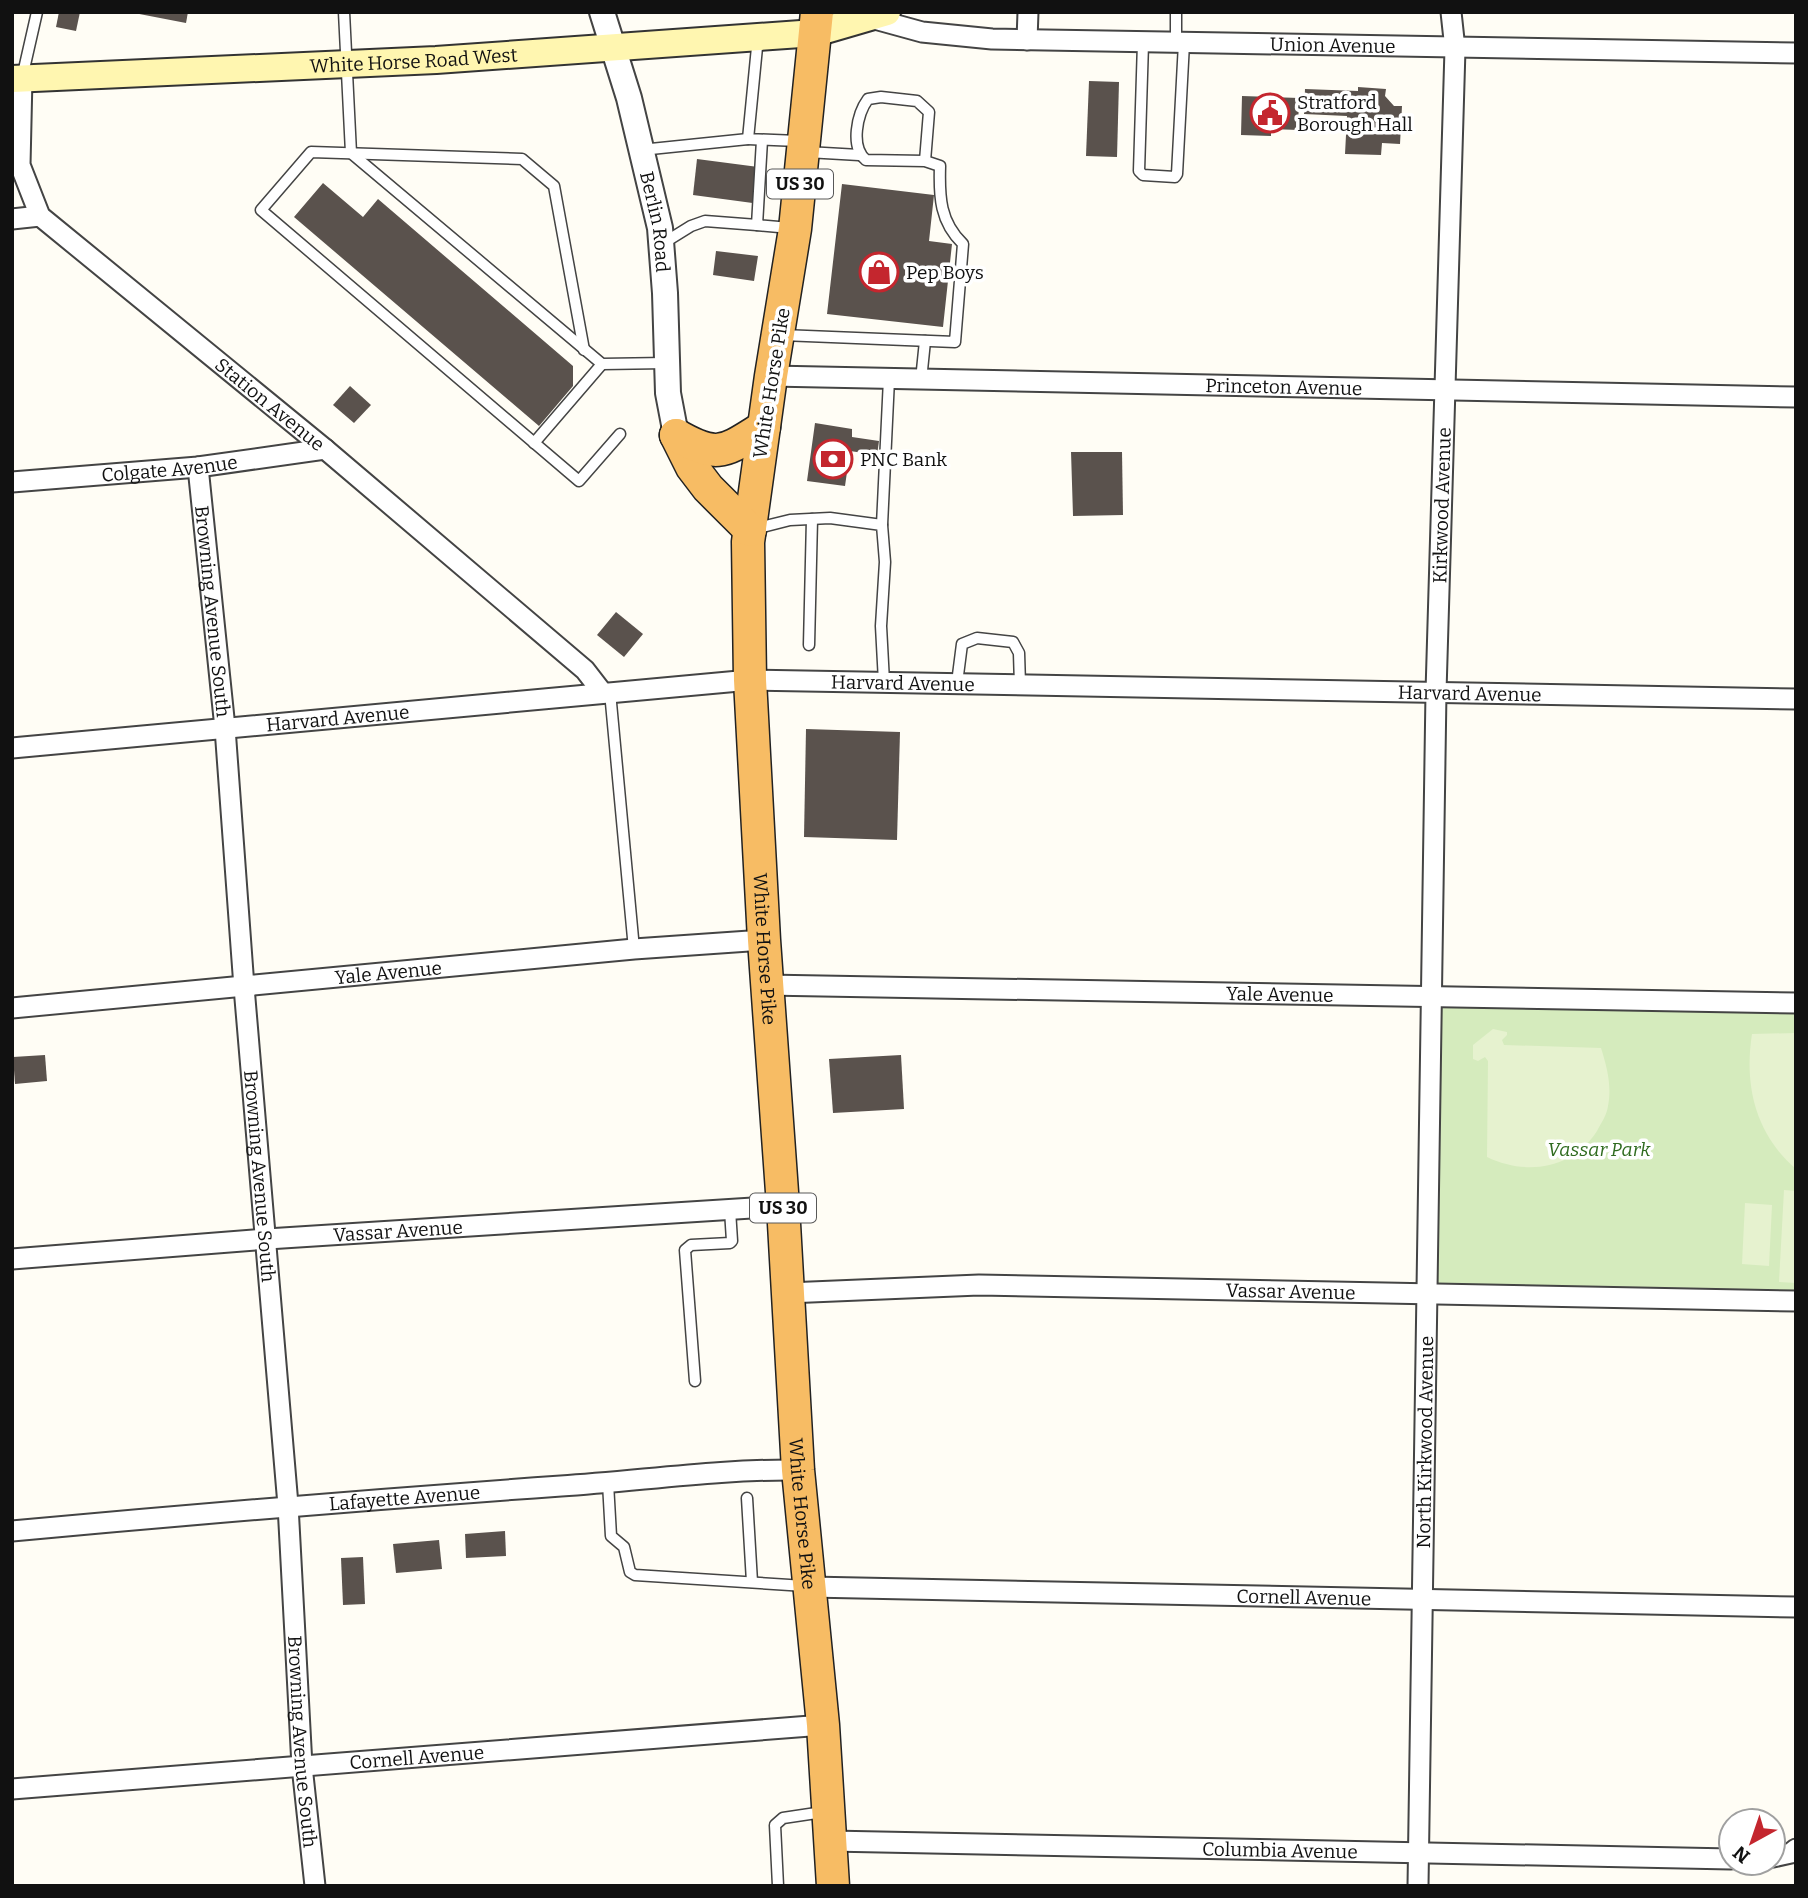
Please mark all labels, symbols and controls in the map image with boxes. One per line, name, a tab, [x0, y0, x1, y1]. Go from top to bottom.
street label: Union Avenue	[1270, 33, 1396, 58]
street label: White Horse Road West	[309, 43, 518, 78]
place label: Stratford Borough Hall	[1297, 91, 1413, 136]
public building icon: Stratford Borough Hall	[1249, 92, 1291, 134]
street label: Berlin Road	[635, 169, 674, 273]
road number: US 30	[767, 169, 833, 198]
shop icon: Pep Boys	[858, 251, 900, 293]
place label: Pep Boys	[906, 261, 984, 284]
street label: White Horse Pike	[748, 306, 795, 460]
street label: Station Avenue	[210, 353, 329, 456]
street label: Princeton Avenue	[1205, 374, 1363, 400]
street label: Kirkwood Avenue	[1428, 427, 1456, 584]
bank icon: PNC Bank	[812, 438, 854, 480]
place label: PNC Bank	[860, 448, 947, 471]
street label: Colgate Avenue	[100, 451, 239, 487]
street label: Browning Avenue South	[190, 504, 235, 718]
street label: Harvard Avenue	[831, 670, 975, 696]
street label: Harvard Avenue	[1398, 681, 1542, 706]
street label: Harvard Avenue	[265, 700, 410, 737]
street label: White Horse Pike	[748, 872, 781, 1026]
street label: Yale Avenue	[334, 956, 443, 989]
street label: Yale Avenue	[1226, 982, 1334, 1007]
street label: Browning Avenue South	[239, 1069, 280, 1283]
park label: Vassar Park	[1547, 1138, 1651, 1161]
road number: US 30	[750, 1194, 816, 1223]
street label: Vassar Avenue	[333, 1216, 463, 1247]
street label: Vassar Avenue	[1226, 1279, 1356, 1304]
street label: North Kirkwood Avenue	[1412, 1336, 1438, 1548]
street label: White Horse Pike	[784, 1437, 821, 1591]
street label: Lafayette Avenue	[328, 1481, 481, 1516]
street label: Cornell Avenue	[1236, 1585, 1372, 1610]
street label: Browning Avenue South	[283, 1635, 322, 1849]
street label: Cornell Avenue	[349, 1741, 485, 1774]
north arrow	[1717, 1807, 1787, 1877]
street label: Columbia Avenue	[1202, 1837, 1358, 1864]
text: N	[1728, 1841, 1754, 1868]

